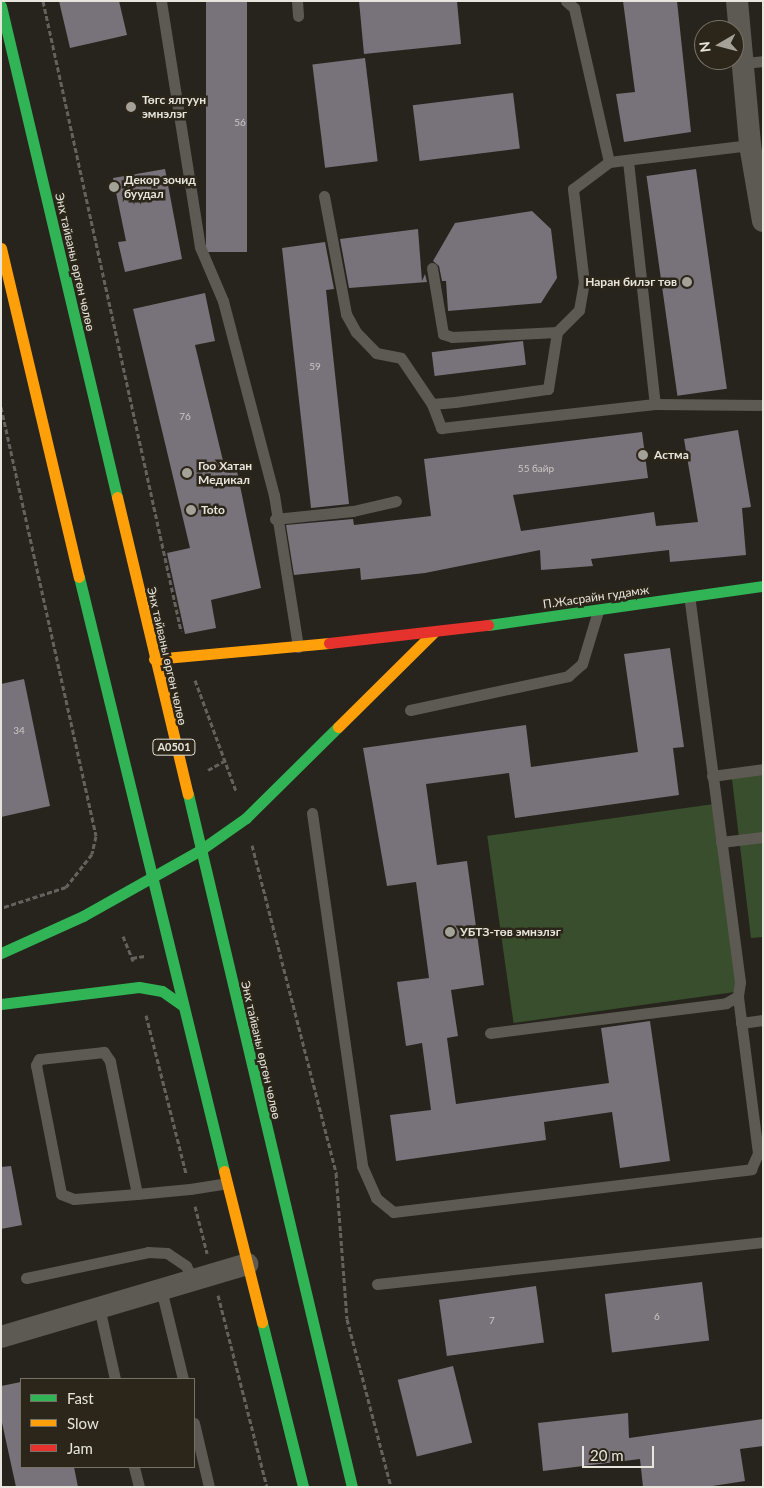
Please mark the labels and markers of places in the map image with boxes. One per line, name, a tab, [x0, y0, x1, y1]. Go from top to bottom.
place label: Төгс ялгуун эмнэлэг	[142, 93, 206, 121]
marker: Төгс ялгуун эмнэлэг	[124, 100, 138, 114]
place label: Декор зочид буудал	[124, 173, 196, 201]
marker: Декор зочид буудал	[108, 181, 120, 193]
place label: Наран билэг төв	[585, 275, 677, 289]
marker: Наран билэг төв	[681, 276, 693, 288]
marker: Астма	[636, 448, 650, 462]
place label: Астма	[654, 448, 689, 462]
place label: Гоо Хатан Медикал	[198, 459, 252, 487]
marker: Гоо Хатан Медикал	[180, 466, 194, 480]
place label: Toto	[201, 503, 225, 517]
marker: Toto	[185, 504, 197, 516]
place label: УБТЗ-төв эмнэлэг	[460, 925, 561, 939]
marker: УБТЗ-төв эмнэлэг	[444, 926, 456, 938]

